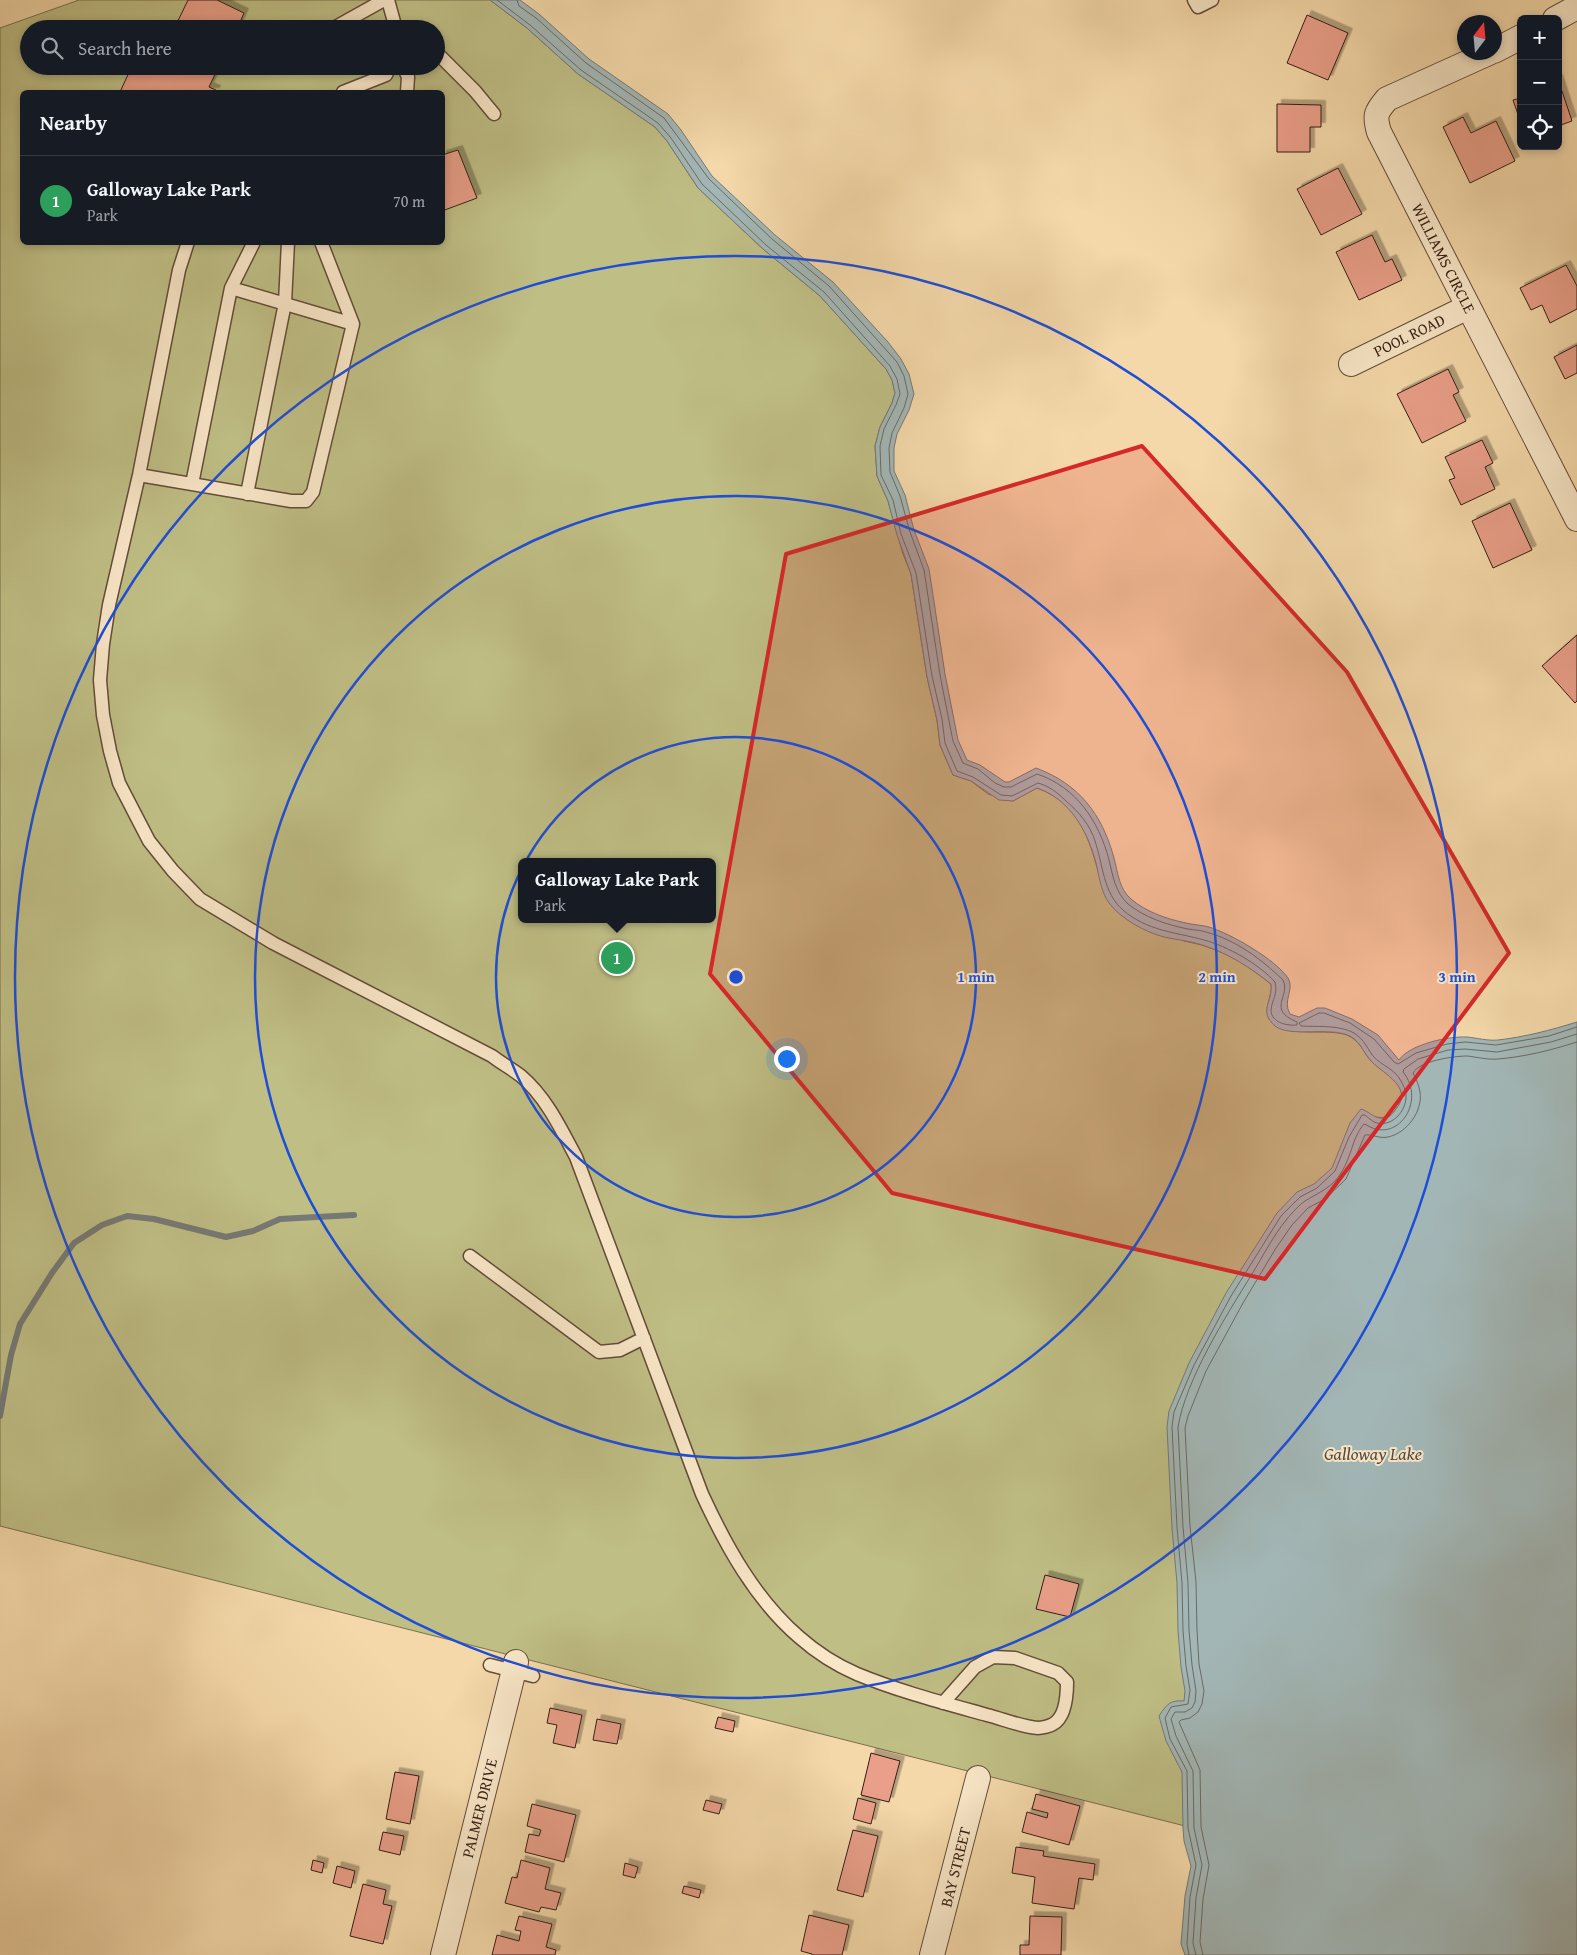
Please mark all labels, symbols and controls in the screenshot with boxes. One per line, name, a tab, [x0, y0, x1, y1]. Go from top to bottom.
north arrow	[1457, 15, 1502, 60]
map controls	[1517, 15, 1562, 150]
button: +	[1517, 15, 1562, 60]
search box	[20, 20, 445, 75]
icon: search	[38, 34, 66, 62]
text: Search here	[78, 34, 172, 62]
button: −	[1517, 60, 1562, 105]
button: locate	[1517, 105, 1562, 150]
text: Nearby	[40, 107, 107, 138]
text: Galloway Lake Park	[87, 175, 251, 203]
text: 1	[52, 189, 60, 213]
text: 70 m	[393, 189, 425, 213]
street label: WILLIAMS CIRCLE	[1406, 199, 1482, 317]
text: Park	[87, 203, 118, 227]
street label: POOL ROAD	[1369, 307, 1449, 363]
popup	[518, 858, 716, 923]
text: Galloway Lake Park	[535, 865, 699, 893]
text: Park	[535, 893, 566, 917]
pin: 1	[601, 939, 633, 977]
text: 1 min	[957, 966, 995, 987]
text: 2 min	[1198, 966, 1236, 987]
text: 3 min	[1438, 966, 1476, 987]
centre of rings	[727, 968, 745, 986]
your location	[774, 1046, 800, 1072]
water label: Galloway Lake	[1324, 1440, 1422, 1467]
street label: PALMER DRIVE	[455, 1756, 503, 1860]
street label: BAY STREET	[933, 1824, 977, 1910]

